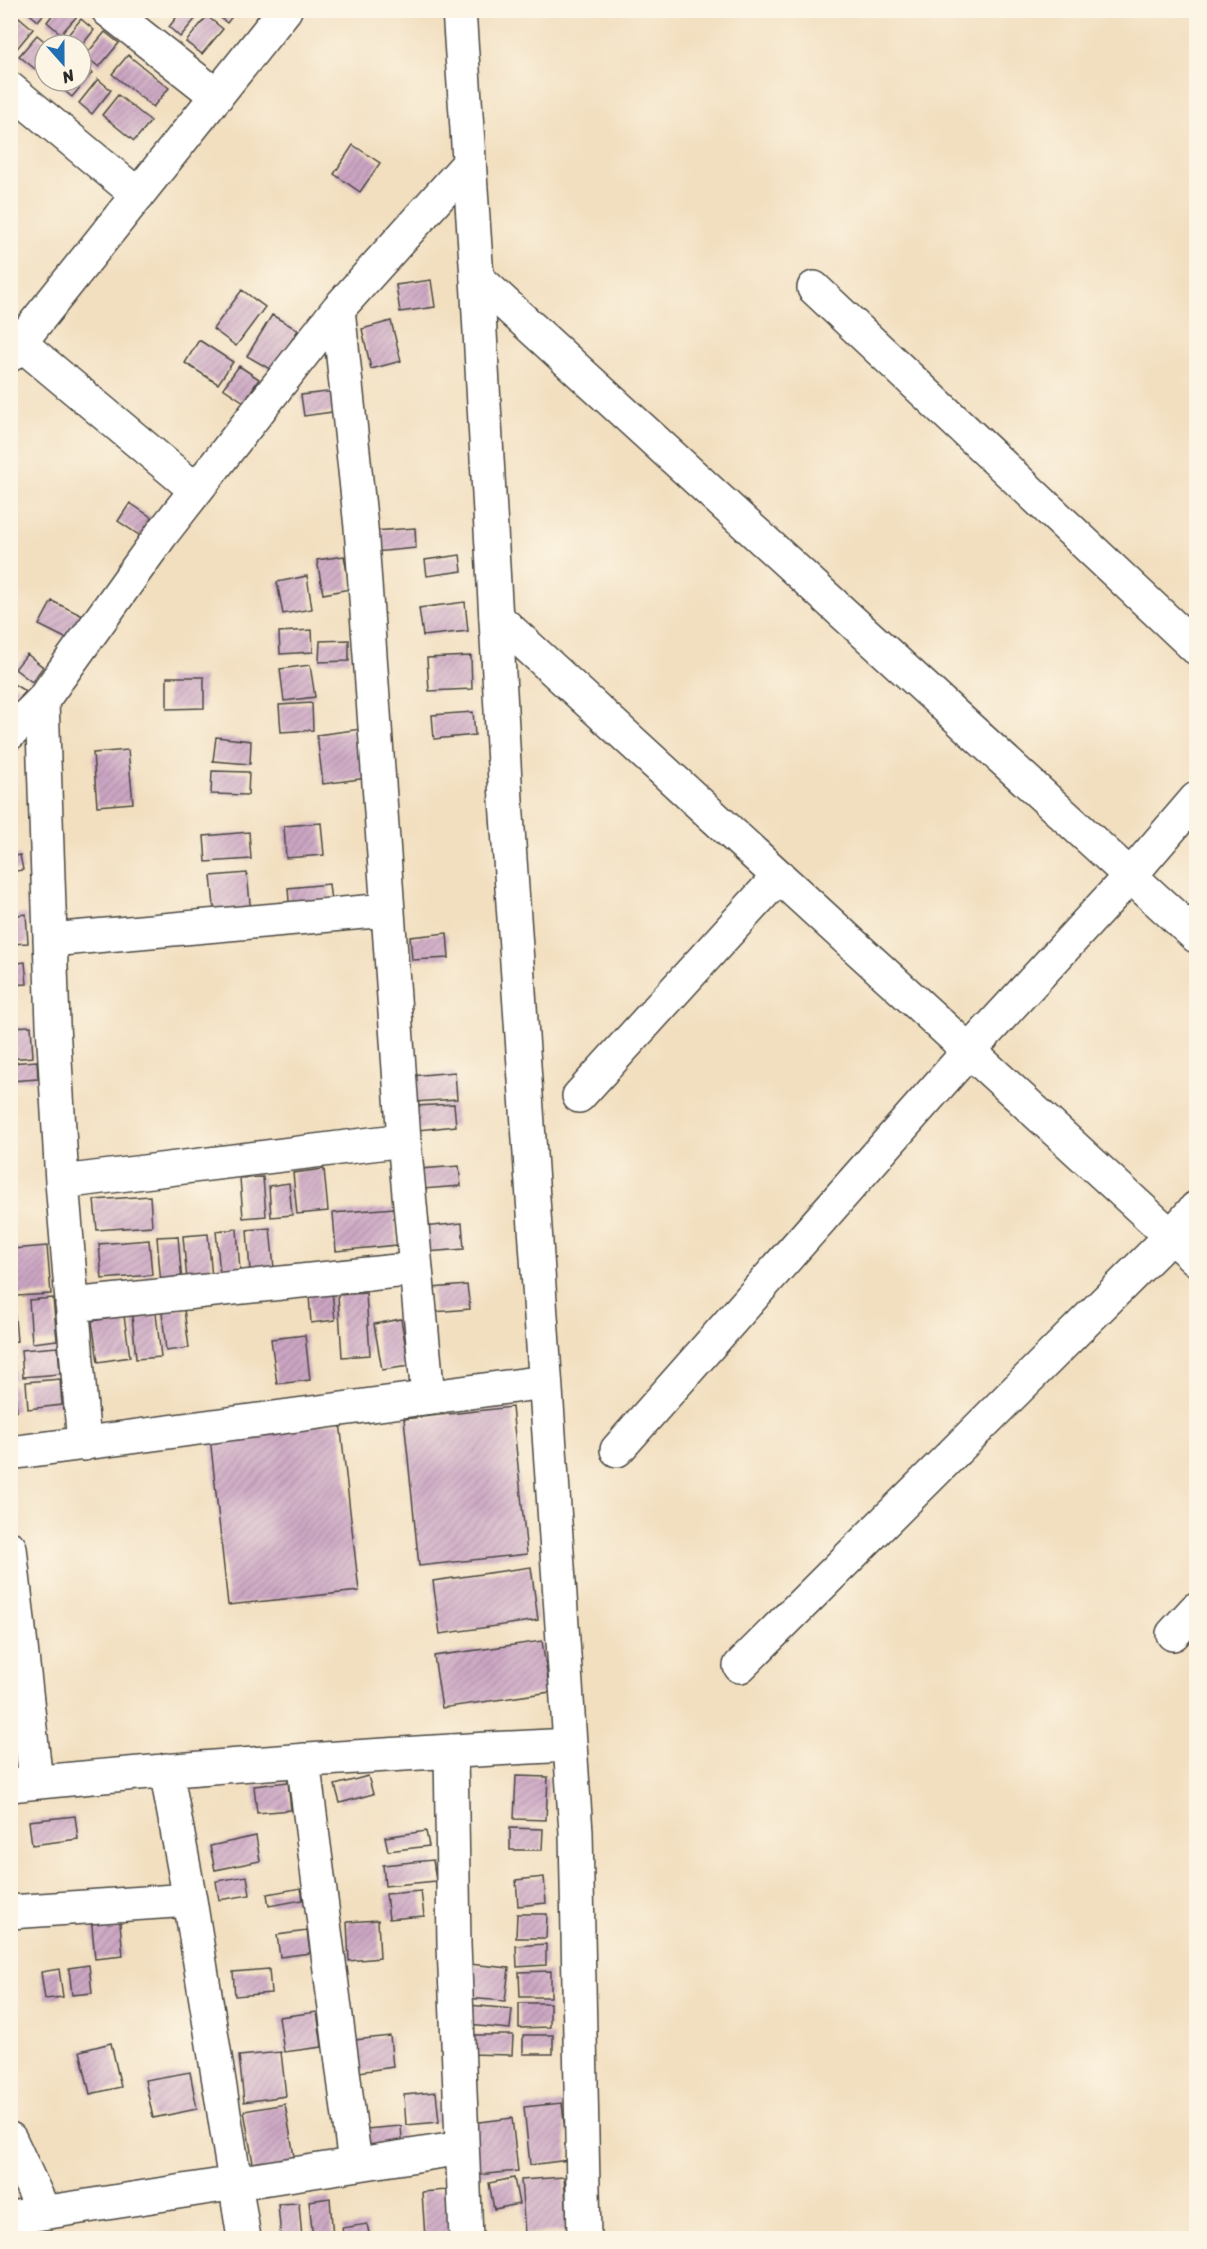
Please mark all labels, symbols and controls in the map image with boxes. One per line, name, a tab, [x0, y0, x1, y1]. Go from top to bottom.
north arrow	[33, 33, 93, 93]
text: N	[57, 61, 80, 92]

